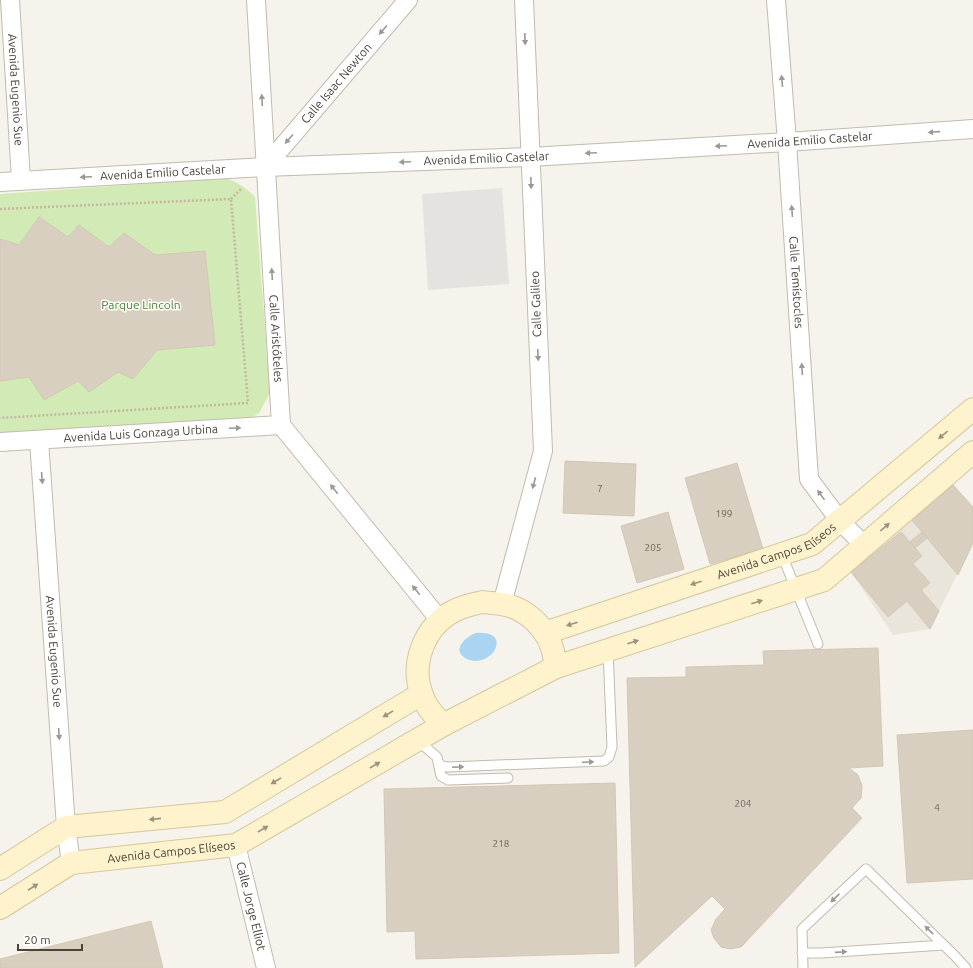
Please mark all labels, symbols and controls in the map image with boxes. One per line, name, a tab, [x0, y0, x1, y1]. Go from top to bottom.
one-way arrow	[378, 24, 387, 35]
street label: Avenida Eugenio Sue	[6, 33, 26, 146]
one-way arrow	[522, 33, 529, 45]
street label: Calle Isaac Newton	[298, 40, 374, 126]
one-way arrow	[779, 75, 786, 87]
one-way arrow	[258, 94, 265, 106]
one-way arrow	[928, 128, 940, 135]
street label: Avenida Emilio Castelar	[747, 129, 873, 150]
one-way arrow	[285, 134, 294, 144]
one-way arrow	[715, 142, 727, 149]
street label: Avenida Emilio Castelar	[423, 149, 550, 167]
one-way arrow	[585, 150, 597, 157]
one-way arrow	[399, 158, 411, 165]
street label: Avenida Emilio Castelar	[100, 162, 226, 182]
one-way arrow	[80, 173, 92, 180]
one-way arrow	[528, 177, 535, 189]
one-way arrow	[788, 205, 795, 217]
street label: Calle Temístocles	[787, 236, 806, 329]
one-way arrow	[268, 268, 275, 280]
street label: Calle Galileo	[528, 271, 543, 337]
street label: Calle Aristóteles	[267, 294, 285, 383]
park label: Parque Lincoln	[101, 298, 181, 311]
one-way arrow	[535, 349, 542, 361]
one-way arrow	[798, 363, 805, 375]
street label: Avenida Luis Gonzaga Urbina	[63, 422, 218, 444]
one-way arrow	[229, 424, 241, 431]
one-way arrow	[938, 430, 948, 439]
one-way arrow	[38, 472, 45, 484]
one-way arrow	[531, 478, 537, 490]
house number: 7	[597, 483, 603, 494]
one-way arrow	[329, 484, 338, 494]
one-way arrow	[816, 489, 825, 500]
house number: 199	[716, 508, 732, 519]
street label: Avenida Campos Elíseos	[715, 520, 838, 581]
one-way arrow	[880, 523, 891, 532]
house number: 205	[645, 542, 661, 553]
one-way arrow	[689, 581, 701, 587]
one-way arrow	[411, 584, 420, 595]
street label: Avenida Eugenio Sue	[44, 595, 65, 708]
one-way arrow	[751, 599, 763, 605]
one-way arrow	[566, 621, 578, 627]
one-way arrow	[628, 638, 640, 644]
one-way arrow	[382, 711, 394, 718]
one-way arrow	[56, 728, 63, 740]
one-way arrow	[582, 758, 594, 765]
one-way arrow	[369, 761, 381, 768]
one-way arrow	[452, 764, 465, 770]
one-way arrow	[270, 778, 282, 785]
house number: 204	[735, 798, 752, 809]
house number: 4	[934, 802, 940, 813]
one-way arrow	[149, 815, 161, 822]
one-way arrow	[257, 826, 268, 833]
street label: Avenida Campos Elíseos	[107, 838, 236, 865]
house number: 218	[493, 838, 510, 849]
street label: Calle Jorge Elliot	[234, 860, 269, 952]
one-way arrow	[28, 883, 38, 891]
one-way arrow	[830, 894, 840, 903]
scale bar	[18, 926, 82, 952]
one-way arrow	[924, 926, 934, 935]
text: 20 m	[24, 933, 51, 946]
one-way arrow	[835, 948, 847, 955]

